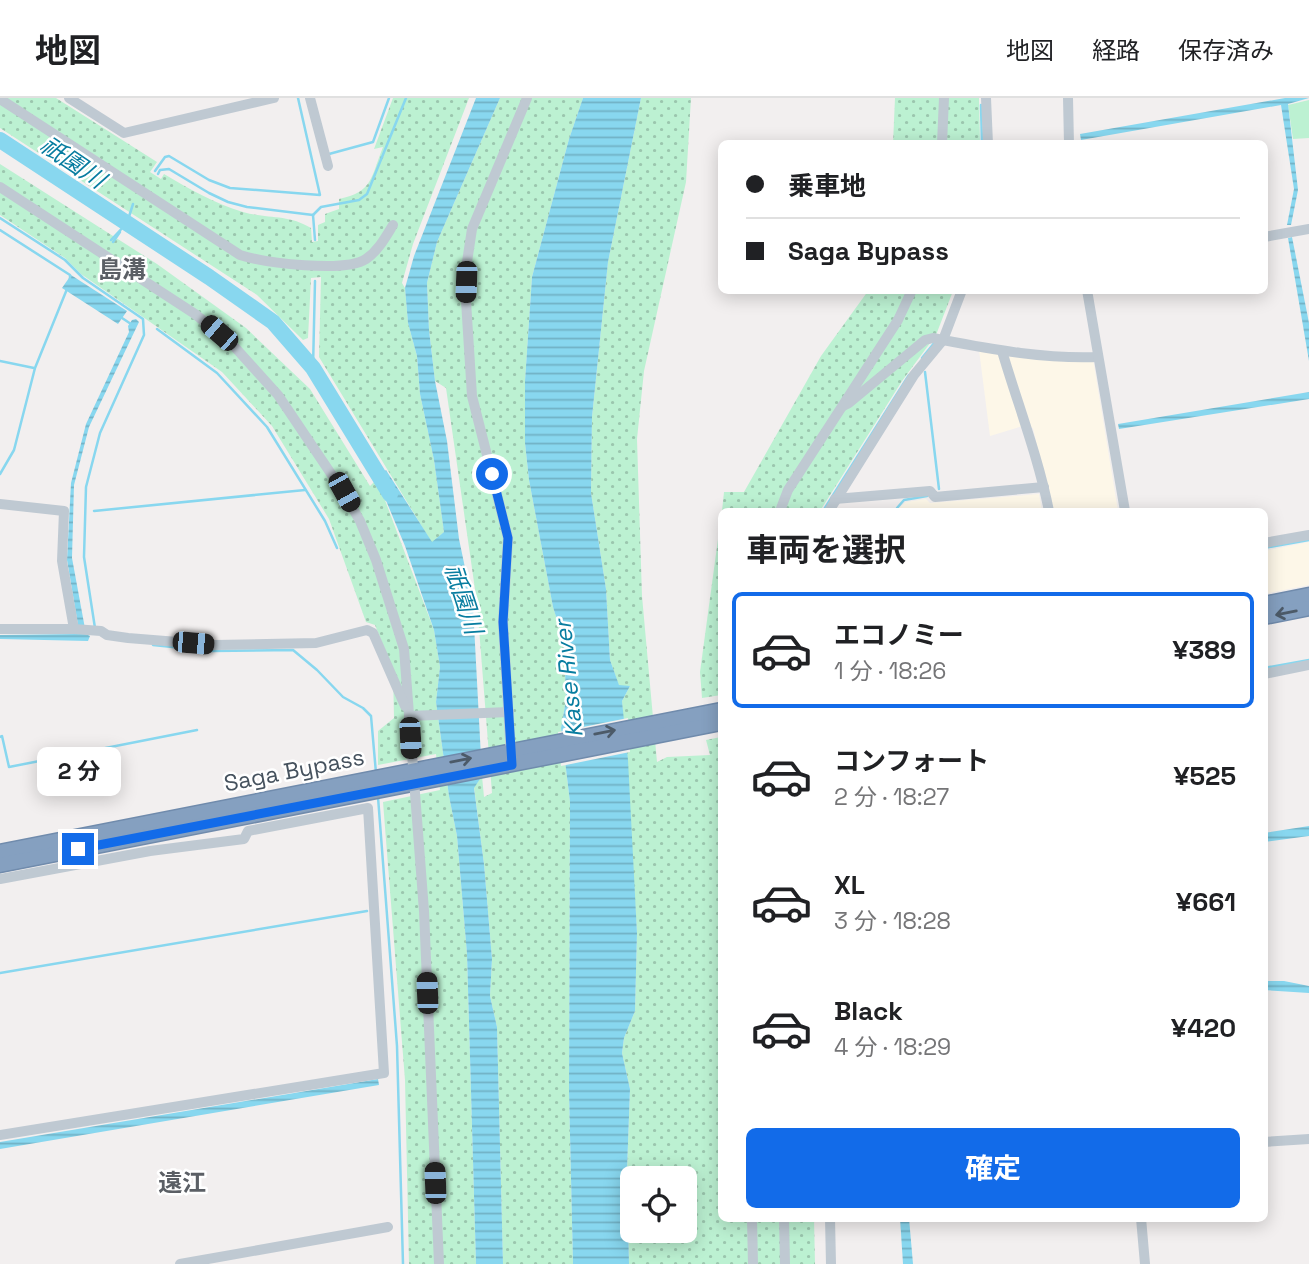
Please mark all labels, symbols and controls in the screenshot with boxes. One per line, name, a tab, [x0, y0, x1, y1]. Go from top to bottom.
text: 地図	[35, 30, 101, 72]
text: 地図	[1006, 35, 1054, 66]
text: 経路	[1092, 35, 1140, 66]
text: 保存済み	[1178, 35, 1274, 66]
water label: 祇園川	[34, 129, 114, 197]
text: 乗車地	[788, 169, 866, 203]
text: Saga Bypass	[788, 234, 949, 268]
district label: 島溝	[98, 254, 146, 285]
car	[455, 261, 478, 303]
car	[197, 311, 242, 355]
route start	[476, 458, 508, 490]
car	[325, 469, 364, 515]
text: 車両を選択	[746, 530, 906, 570]
water label: 祇園川	[438, 560, 491, 641]
one-way arrow	[1275, 606, 1298, 620]
water label: Kase River	[546, 616, 590, 739]
text: エコノミー	[834, 618, 964, 652]
icon: car	[750, 619, 813, 682]
car	[172, 631, 215, 655]
text: ¥389	[1172, 633, 1236, 667]
text: 1 分 · 18:26	[834, 656, 946, 686]
car	[399, 716, 422, 760]
one-way arrow	[593, 725, 616, 738]
street label: Saga Bypass	[221, 742, 367, 798]
text: コンフォート	[834, 744, 989, 778]
icon: car	[750, 745, 813, 808]
callout: 2 分	[36, 748, 120, 796]
one-way arrow	[449, 753, 472, 766]
text: 2 分	[58, 756, 100, 786]
text: ¥525	[1173, 759, 1236, 793]
text: 2 分 · 18:27	[834, 782, 949, 812]
route end	[62, 833, 94, 865]
text: XL	[834, 868, 865, 902]
icon: car	[750, 871, 813, 934]
text: ¥661	[1176, 885, 1236, 919]
text: 3 分 · 18:28	[834, 906, 951, 936]
car	[416, 972, 439, 1014]
text: Black	[834, 994, 903, 1028]
icon: car	[750, 997, 813, 1060]
text: ¥420	[1171, 1011, 1236, 1045]
text: 4 分 · 18:29	[834, 1032, 951, 1062]
button: 確定	[746, 1128, 1240, 1208]
car	[424, 1162, 447, 1204]
map controls	[620, 1166, 697, 1243]
button: locate	[620, 1166, 697, 1243]
district label: 遠江	[158, 1167, 206, 1198]

